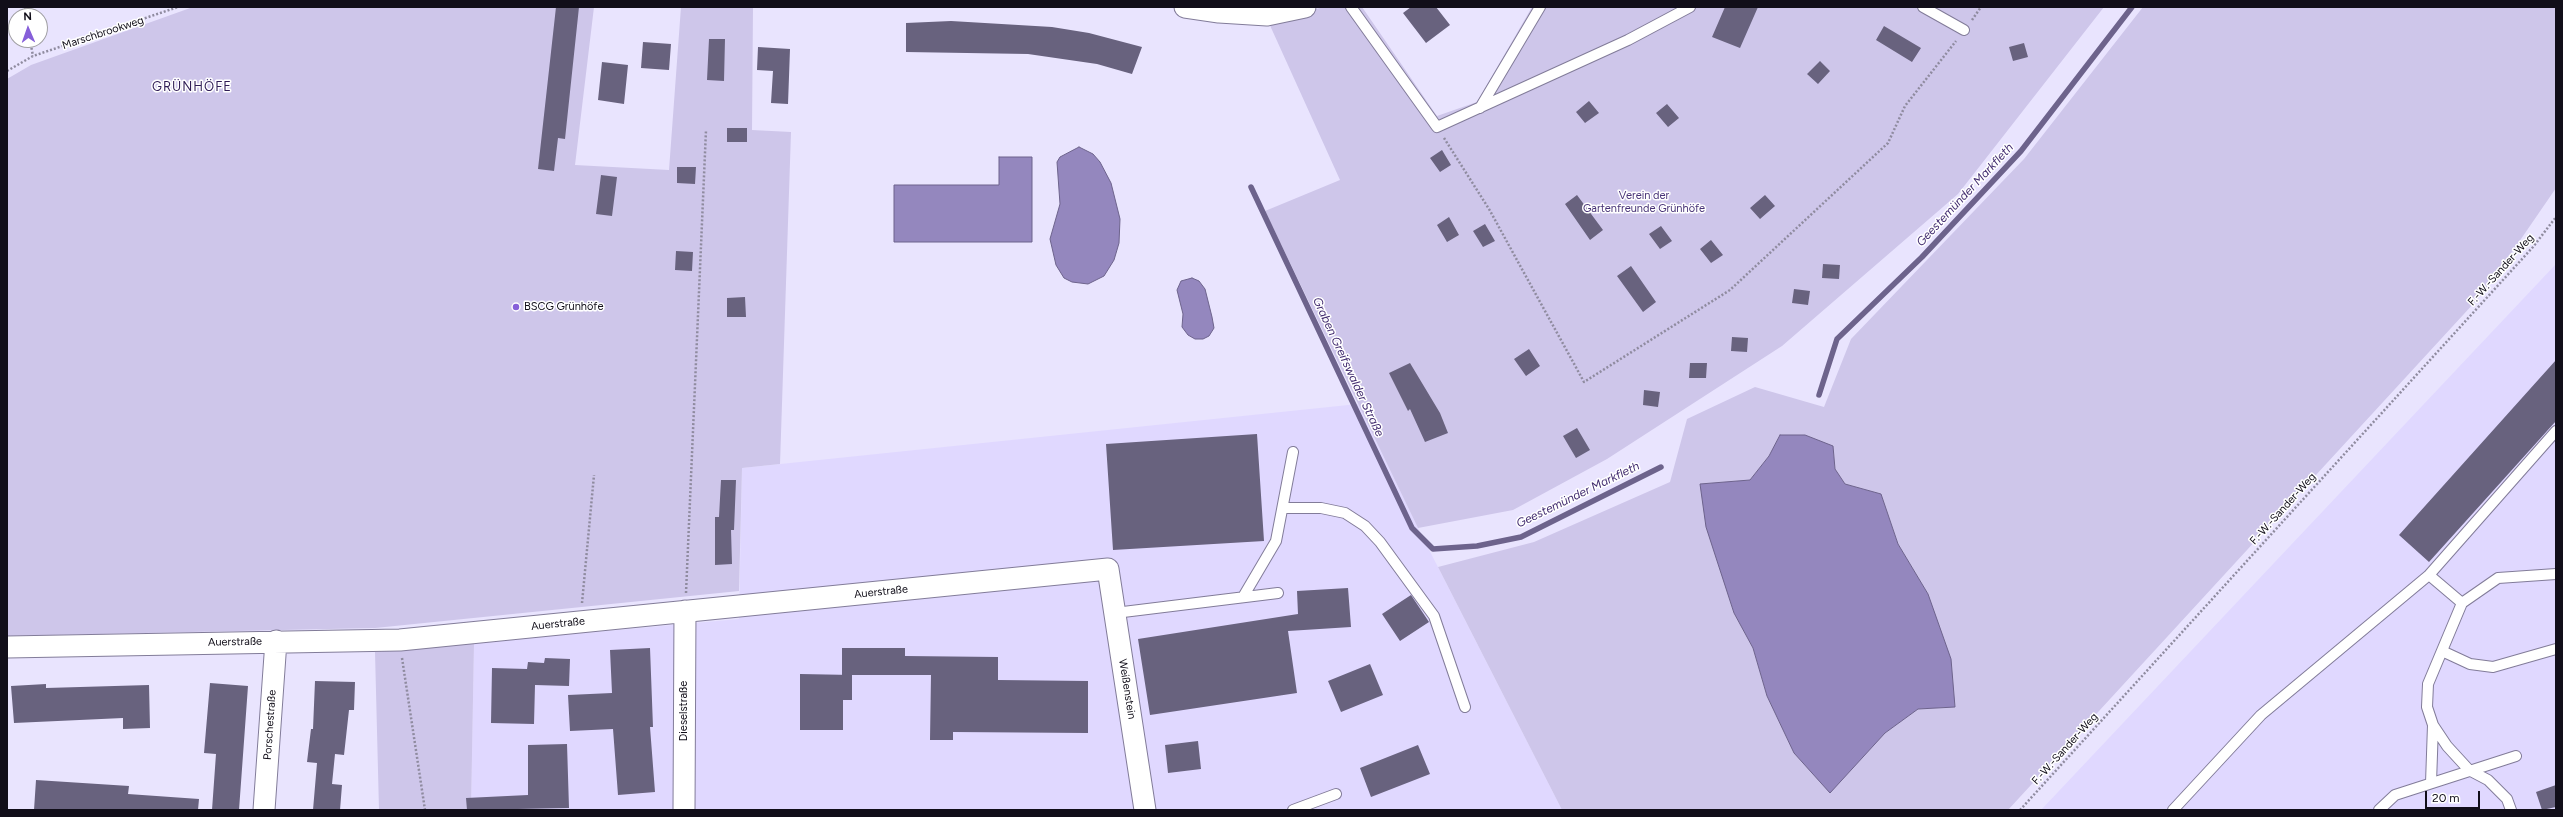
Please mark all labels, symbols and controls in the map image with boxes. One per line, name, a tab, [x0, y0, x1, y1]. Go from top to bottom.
north arrow	[8, 8, 48, 48]
text: N	[23, 10, 32, 23]
street label: Marschbrookweg	[61, 14, 145, 52]
district label: GRÜNHÖFE	[152, 79, 232, 95]
water label: Geestemünder Markfleth	[1914, 141, 2016, 249]
park label: Verein der Gartenfreunde Grünhöfe	[1583, 189, 1705, 215]
street label: F.-W.-Sander-Weg	[2465, 231, 2537, 309]
water label: Graben Greifswalder Straße	[1309, 295, 1387, 439]
place label: BSCG Grünhöfe	[524, 300, 603, 314]
marker: BSCG Grünhöfe	[511, 302, 521, 312]
water label: Geestemünder Markfleth	[1514, 459, 1642, 531]
street label: F.-W.-Sander-Weg	[2247, 470, 2319, 548]
street label: Auerstraße	[853, 583, 909, 601]
street label: Auerstraße	[530, 615, 586, 633]
street label: Auerstraße	[208, 635, 262, 649]
street label: Weißenstein	[1116, 658, 1138, 720]
street label: Dieselstraße	[677, 681, 691, 741]
street label: Porschestraße	[261, 689, 279, 761]
street label: F.-W.-Sander-Weg	[2029, 710, 2101, 788]
scale bar	[2427, 783, 2482, 809]
text: 20 m	[2432, 791, 2460, 805]

